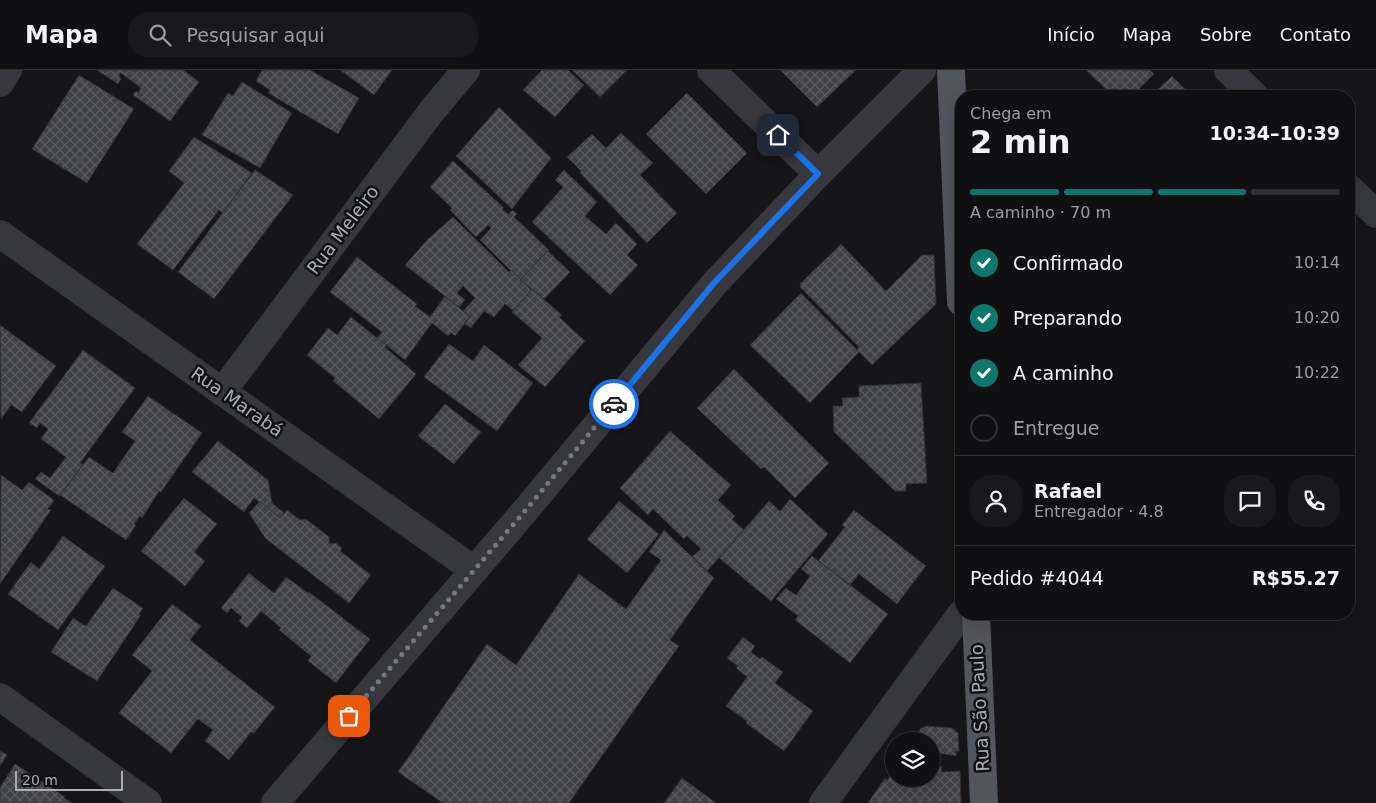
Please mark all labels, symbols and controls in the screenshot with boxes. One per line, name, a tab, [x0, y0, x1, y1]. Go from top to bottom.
search box	[128, 12, 478, 57]
text: Mapa	[25, 21, 98, 49]
icon: search	[146, 21, 174, 49]
text: Pesquisar aqui	[186, 24, 325, 46]
text: Início	[1047, 24, 1095, 45]
text: Mapa	[1123, 24, 1172, 45]
text: Sobre	[1200, 24, 1252, 45]
text: Contato	[1280, 24, 1351, 45]
text: Chega em	[970, 104, 1052, 123]
pin	[757, 114, 799, 156]
icon: home	[764, 121, 792, 149]
text: 10:34–10:39	[1210, 122, 1340, 144]
text: 2 min	[970, 123, 1071, 161]
street label: Rua Meleiro	[302, 181, 383, 278]
text: A caminho · 70 m	[970, 203, 1111, 222]
icon: check	[970, 249, 998, 277]
text: Confirmado	[1013, 252, 1123, 274]
text: 10:14	[1294, 253, 1340, 272]
icon: check	[970, 304, 998, 332]
text: Preparando	[1013, 307, 1122, 329]
text: 10:20	[1294, 308, 1340, 327]
icon: check	[970, 359, 998, 387]
street label: Rua Marabá	[187, 362, 287, 441]
text: A caminho	[1013, 362, 1114, 384]
text: 10:22	[1294, 363, 1340, 382]
courier	[589, 379, 639, 429]
icon: car	[600, 390, 628, 418]
text: Entregue	[1013, 417, 1099, 439]
button: person	[970, 475, 1022, 527]
button: chat	[1224, 475, 1276, 527]
button: phone	[1288, 475, 1340, 527]
text: Rafael	[1034, 480, 1102, 502]
text: Entregador · 4.8	[1034, 502, 1164, 521]
text: Pedido #4044	[970, 567, 1104, 589]
text: R$55.27	[1252, 567, 1340, 589]
street label: Rua São Paulo	[966, 644, 993, 772]
pin	[328, 695, 370, 737]
icon: bag	[335, 702, 363, 730]
map controls	[885, 732, 940, 787]
button: layers	[885, 732, 940, 787]
scale bar	[15, 768, 122, 791]
text: 20 m	[22, 772, 58, 788]

